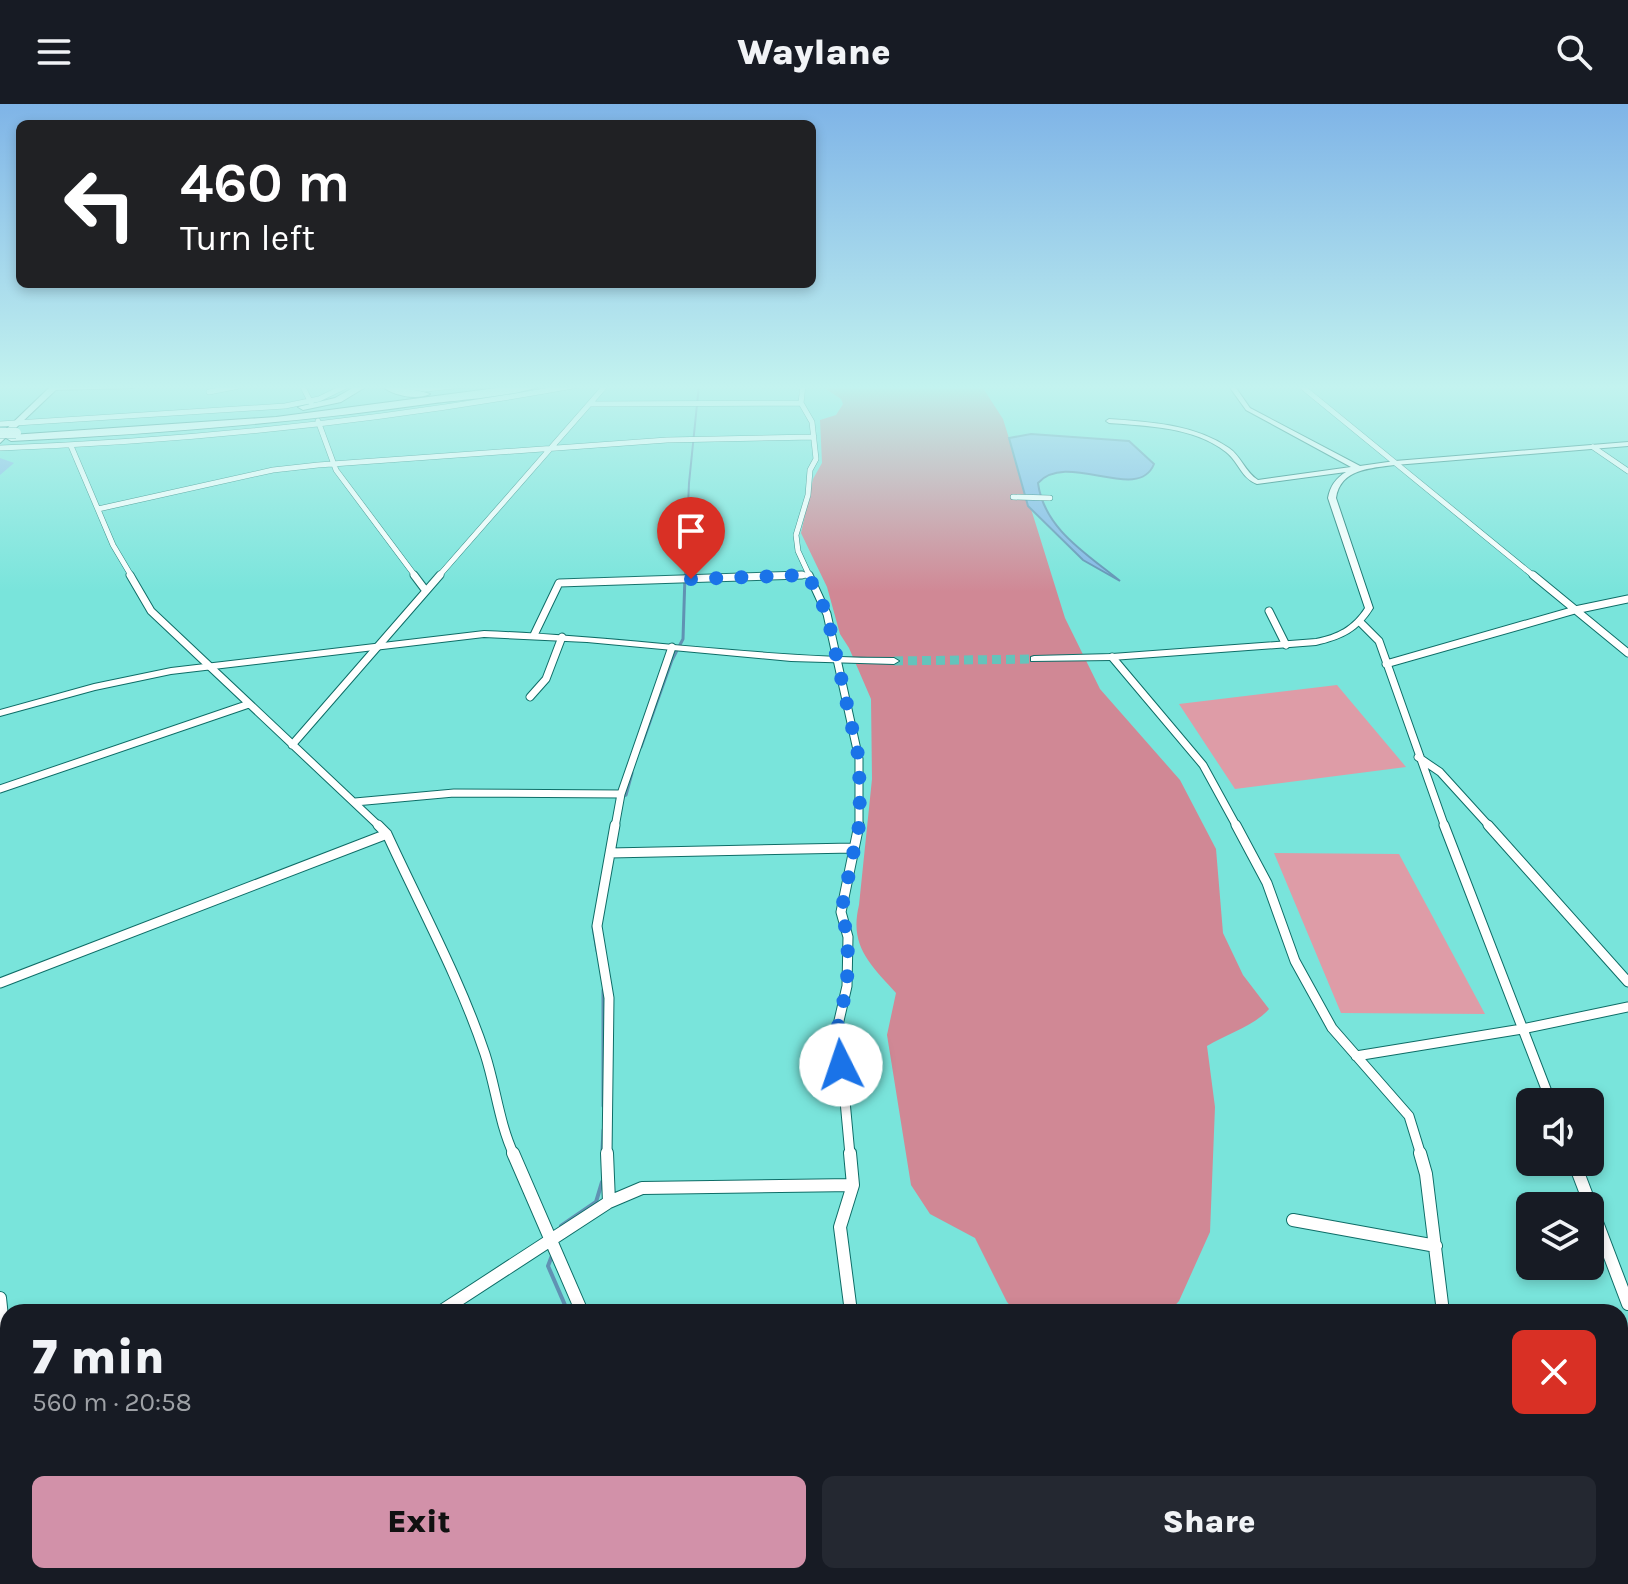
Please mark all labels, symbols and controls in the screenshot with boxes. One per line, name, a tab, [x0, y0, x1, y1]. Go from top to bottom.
icon: menu	[32, 30, 76, 74]
icon: search	[1552, 30, 1596, 74]
text: Waylane	[737, 31, 891, 73]
text: 460 m	[180, 150, 350, 215]
icon: left	[48, 152, 152, 256]
text: Turn left	[180, 217, 315, 259]
pin	[657, 497, 725, 579]
icon: arrive	[669, 509, 713, 553]
position arrow	[799, 1023, 883, 1107]
map controls	[1516, 1088, 1604, 1280]
button: sound	[1516, 1088, 1604, 1176]
button: layers	[1516, 1192, 1604, 1280]
text: 7 min	[32, 1329, 165, 1385]
button: close	[1512, 1330, 1596, 1414]
text: 560 m · 20:58	[32, 1387, 192, 1418]
button: Exit	[32, 1476, 806, 1568]
button: Share	[822, 1476, 1596, 1568]

